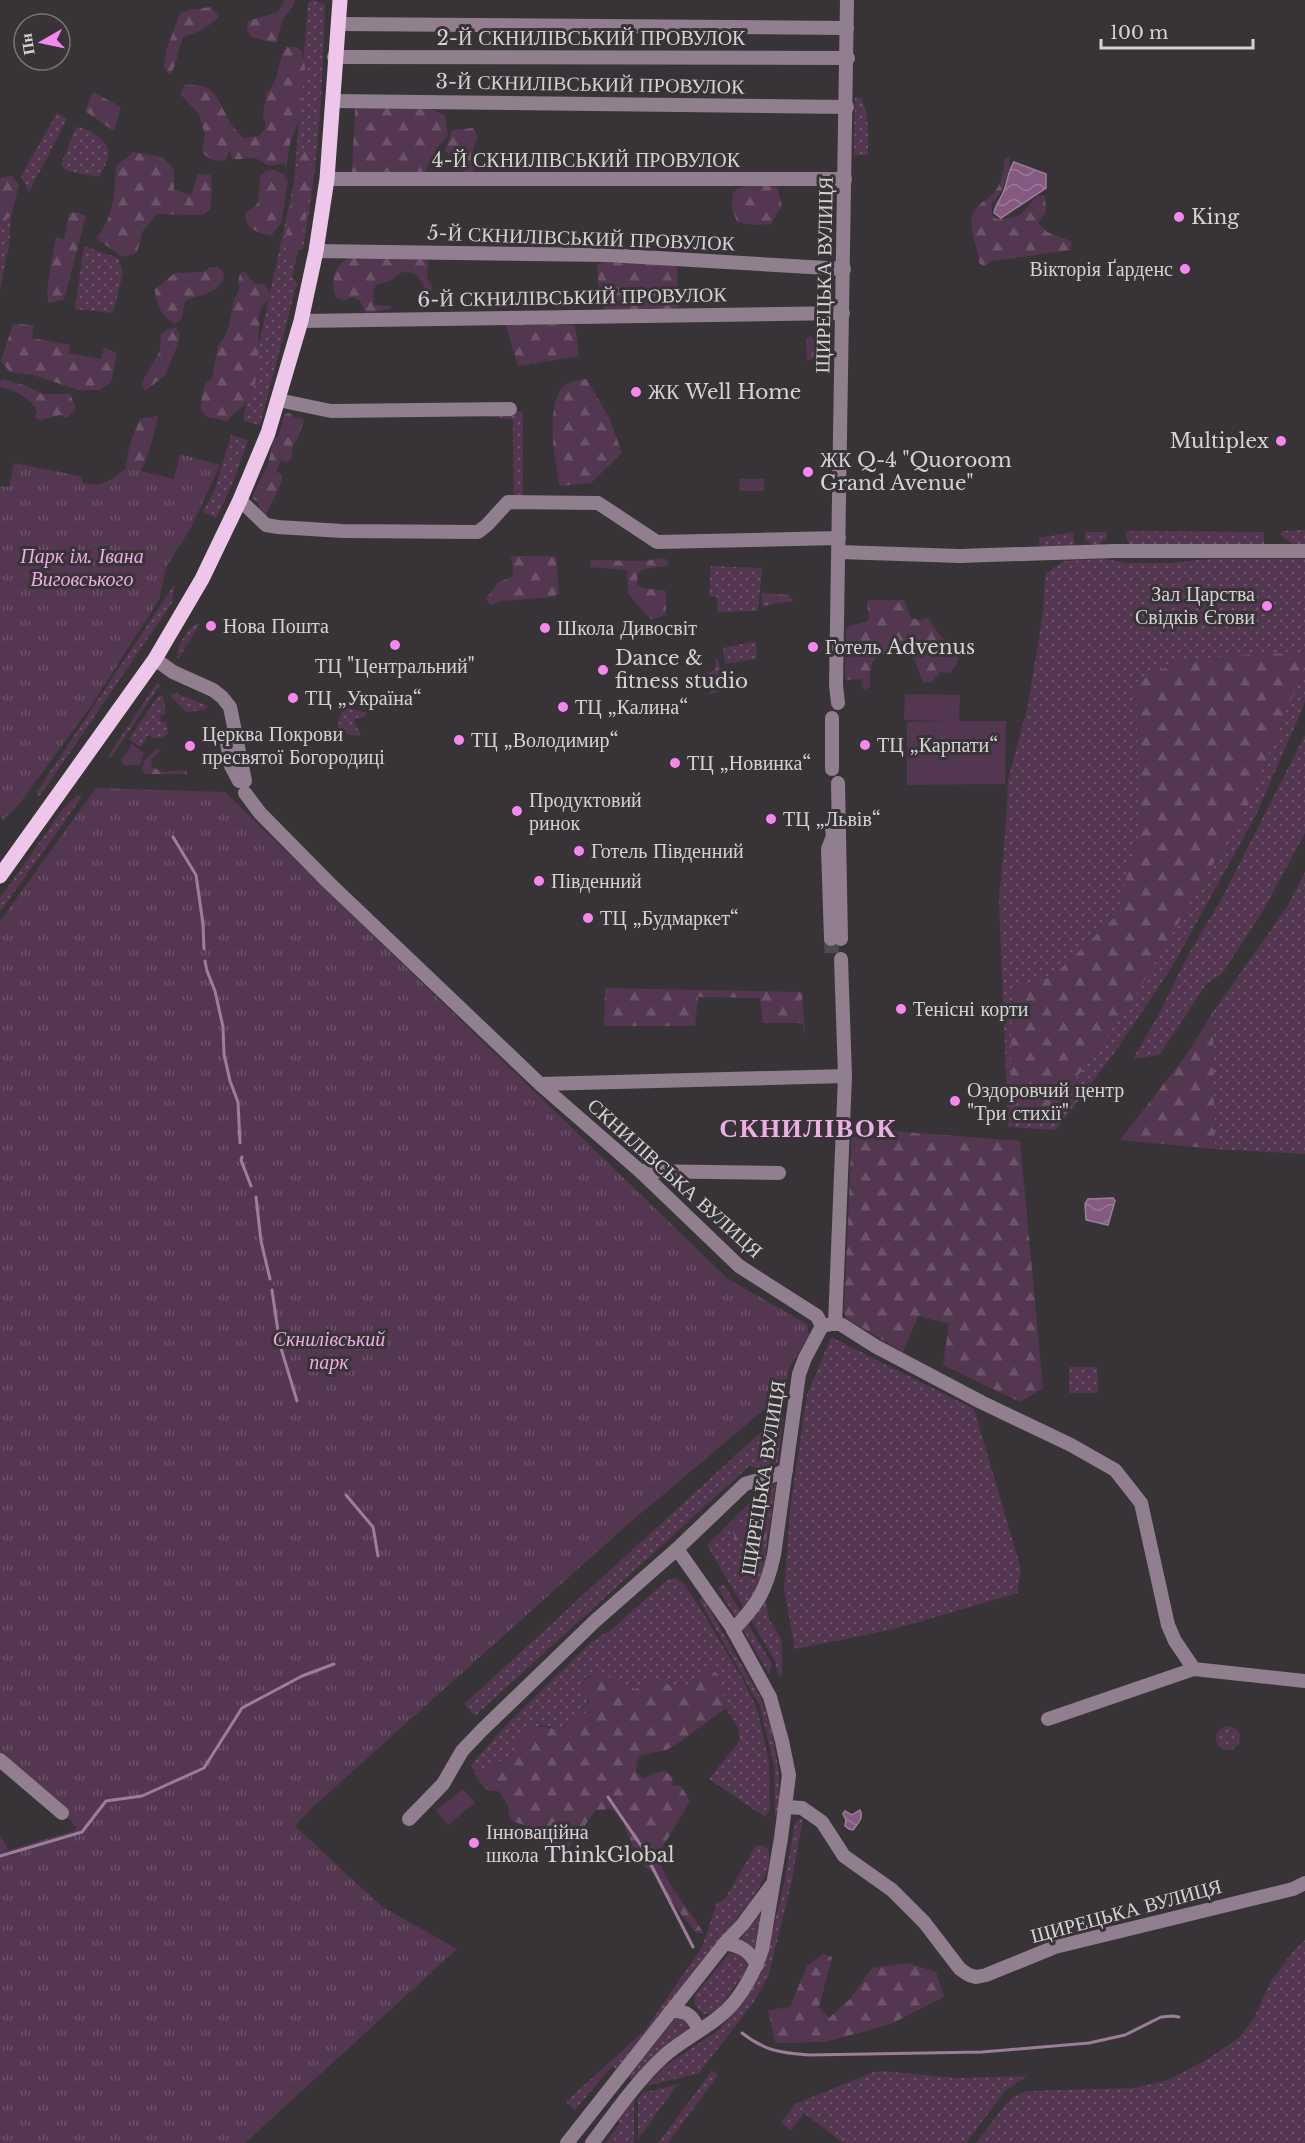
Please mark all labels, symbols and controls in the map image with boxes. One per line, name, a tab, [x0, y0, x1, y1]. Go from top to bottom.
north arrow	[12, 12, 72, 72]
scale bar	[1101, 12, 1252, 50]
text: 100 m	[1110, 22, 1168, 44]
street label: 2-Й СКНИЛІВСЬКИЙ ПРОВУЛОК	[437, 26, 746, 50]
text: Пн	[16, 32, 39, 57]
street label: 3-Й СКНИЛІВСЬКИЙ ПРОВУЛОК	[435, 69, 745, 99]
street label: 4-Й СКНИЛІВСЬКИЙ ПРОВУЛОК	[432, 148, 741, 172]
street label: ЩИРЕЦЬКА ВУЛИЦЯ	[810, 176, 838, 374]
place label: King	[1191, 205, 1240, 229]
marker: King	[1172, 210, 1186, 224]
street label: 5-Й СКНИЛІВСЬКИЙ ПРОВУЛОК	[427, 221, 736, 255]
place label: Вікторія Ґарденс	[1029, 257, 1173, 281]
marker: Вікторія Ґарденс	[1178, 262, 1192, 276]
street label: 6-Й СКНИЛІВСЬКИЙ ПРОВУЛОК	[417, 282, 728, 312]
place label: ЖК Well Home	[648, 380, 801, 404]
marker: ЖК Well Home	[629, 385, 643, 399]
place label: Multiplex	[1170, 429, 1269, 453]
marker: Multiplex	[1274, 434, 1288, 448]
place label: ЖК Q-4 "Quoroom Grand Avenue"	[820, 448, 1012, 495]
marker: ЖК Q-4 "Quoroom Grand Avenue"	[801, 465, 815, 479]
park label: Парк ім. Івана Виговського	[19, 544, 144, 591]
place label: Зал Царства Свідків Єгови	[1135, 582, 1255, 629]
marker: Зал Царства Свідків Єгови	[1260, 599, 1274, 613]
place label: Нова Пошта	[223, 614, 329, 638]
place label: Школа Дивосвіт	[557, 616, 697, 640]
marker: Нова Пошта	[204, 619, 218, 633]
marker: Школа Дивосвіт	[538, 621, 552, 635]
place label: Готель Advenus	[825, 635, 975, 659]
marker: ТЦ "Центральний"	[388, 638, 402, 652]
marker: Готель Advenus	[806, 640, 820, 654]
place label: Dance & fitness studio	[615, 646, 748, 693]
place label: ТЦ "Центральний"	[315, 654, 475, 678]
marker: Dance & fitness studio	[596, 663, 610, 677]
place label: ТЦ „Україна“	[305, 686, 422, 710]
marker: ТЦ „Україна“	[286, 691, 300, 705]
place label: ТЦ „Калина“	[575, 695, 688, 719]
marker: ТЦ „Калина“	[556, 700, 570, 714]
place label: Церква Покрови пресвятої Богородиці	[202, 722, 385, 769]
place label: ТЦ „Володимир“	[471, 728, 618, 752]
marker: ТЦ „Володимир“	[452, 733, 466, 747]
place label: ТЦ „Карпати“	[877, 733, 998, 757]
marker: ТЦ „Карпати“	[858, 738, 872, 752]
marker: Церква Покрови пресвятої Богородиці	[183, 739, 197, 753]
place label: ТЦ „Новинка“	[687, 751, 811, 775]
marker: ТЦ „Новинка“	[668, 756, 682, 770]
place label: Продуктовий ринок	[529, 788, 642, 835]
marker: Продуктовий ринок	[510, 804, 524, 818]
place label: ТЦ „Львів“	[783, 807, 881, 831]
marker: ТЦ „Львів“	[764, 812, 778, 826]
place label: Готель Південний	[591, 839, 744, 863]
marker: Готель Південний	[572, 844, 586, 858]
place label: Південний	[551, 869, 642, 893]
marker: Південний	[532, 874, 546, 888]
place label: ТЦ „Будмаркет“	[600, 906, 739, 930]
marker: ТЦ „Будмаркет“	[581, 911, 595, 925]
place label: Тенісні корти	[913, 997, 1029, 1021]
marker: Тенісні корти	[894, 1002, 908, 1016]
place label: Оздоровчий центр "Три стихії"	[967, 1078, 1124, 1125]
street label: СКНИЛІВСЬКА ВУЛИЦЯ	[583, 1093, 767, 1263]
marker: Оздоровчий центр "Три стихії"	[948, 1094, 962, 1108]
district label: СКНИЛІВОК	[719, 1112, 897, 1144]
park label: Скнилівський парк	[273, 1327, 385, 1374]
street label: ЩИРЕЦЬКА ВУЛИЦЯ	[736, 1379, 790, 1577]
place label: Інноваційна школа ThinkGlobal	[486, 1820, 674, 1867]
marker: Інноваційна школа ThinkGlobal	[467, 1836, 481, 1850]
street label: ЩИРЕЦЬКА ВУЛИЦЯ	[1028, 1874, 1224, 1948]

